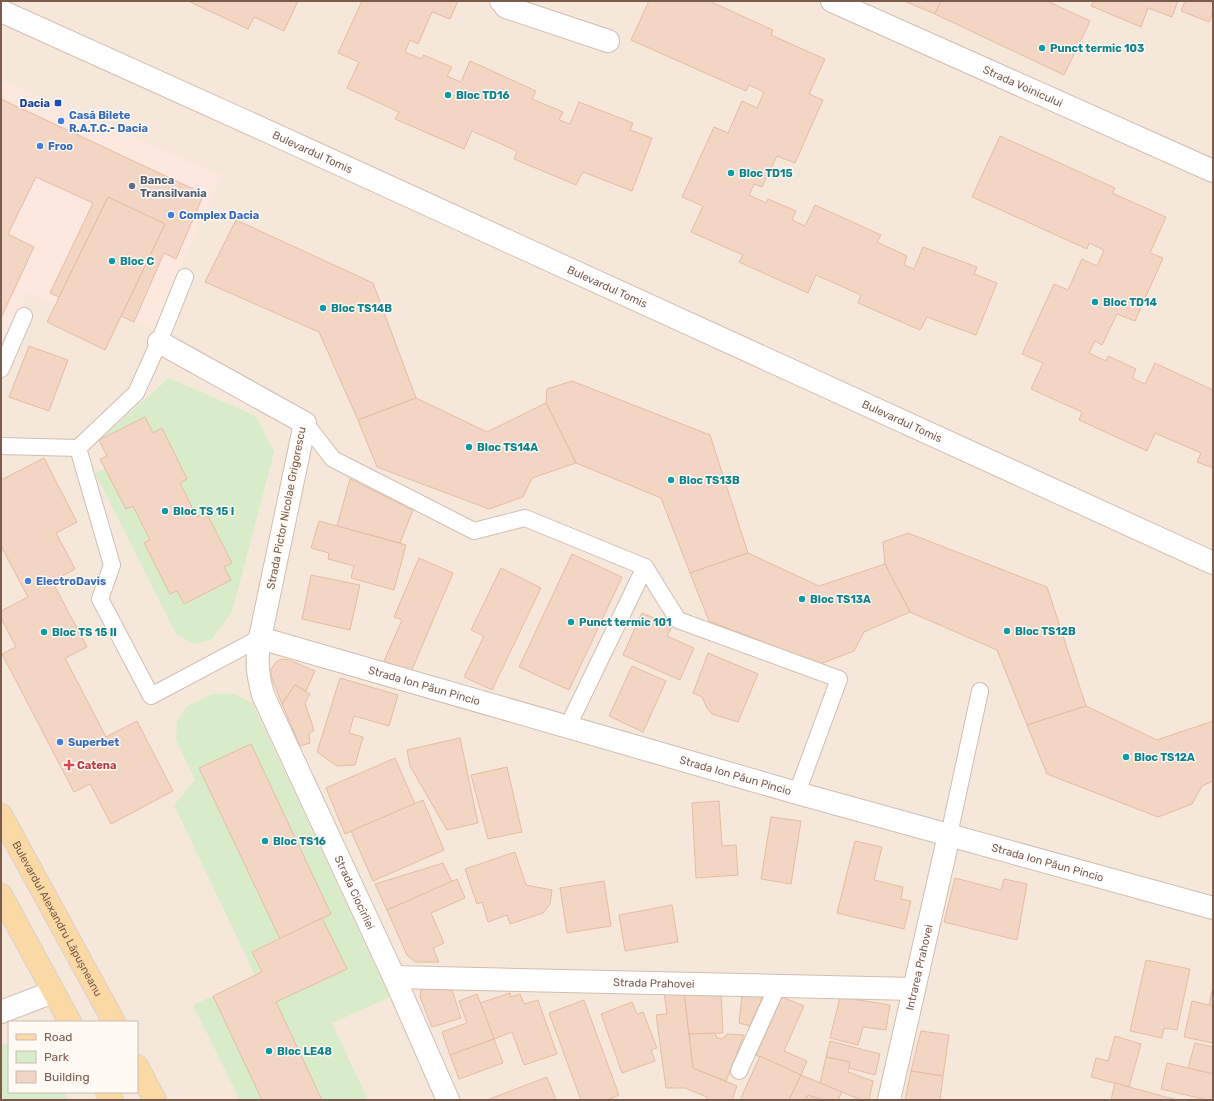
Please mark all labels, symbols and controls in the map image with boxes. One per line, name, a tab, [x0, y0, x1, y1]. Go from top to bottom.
place label: Punct termic 103	[1050, 42, 1144, 55]
marker: Punct termic 103	[1037, 43, 1047, 53]
street label: Strada Voinicului	[981, 63, 1065, 110]
place label: Bloc TD16	[456, 89, 510, 102]
marker: Bloc TD16	[443, 90, 453, 100]
place label: Dacia	[20, 97, 50, 110]
marker: Dacia	[53, 98, 63, 108]
place label: Casă Bilete R.A.T.C.- Dacia	[69, 109, 148, 135]
marker: Casă Bilete R.A.T.C.- Dacia	[56, 116, 66, 126]
street label: Bulevardul Tomis	[270, 128, 355, 176]
place label: Froo	[48, 140, 73, 153]
marker: Froo	[35, 141, 45, 151]
place label: Bloc TD15	[739, 167, 793, 180]
marker: Bloc TD15	[726, 168, 736, 178]
place label: Banca Transilvania	[140, 174, 207, 200]
marker: Banca Transilvania	[127, 181, 137, 191]
place label: Complex Dacia	[179, 209, 259, 222]
marker: Complex Dacia	[166, 210, 176, 220]
place label: Bloc C	[120, 255, 154, 268]
marker: Bloc C	[107, 256, 117, 266]
street label: Bulevardul Tomis	[565, 263, 650, 311]
place label: Bloc TD14	[1103, 296, 1157, 309]
marker: Bloc TD14	[1090, 297, 1100, 307]
place label: Bloc TS14B	[331, 302, 392, 315]
marker: Bloc TS14B	[318, 303, 328, 313]
street label: Bulevardul Tomis	[860, 398, 944, 446]
street label: Strada Pictor Nicolae Grigorescu	[264, 426, 309, 591]
place label: Bloc TS14A	[477, 441, 538, 454]
marker: Bloc TS14A	[464, 442, 474, 452]
place label: Bloc TS13B	[679, 474, 740, 487]
marker: Bloc TS13B	[666, 475, 676, 485]
place label: Bloc TS 15 I	[173, 505, 234, 518]
marker: Bloc TS 15 I	[160, 506, 170, 516]
place label: ElectroDavis	[36, 575, 106, 588]
marker: ElectroDavis	[23, 576, 33, 586]
place label: Bloc TS13A	[810, 593, 871, 606]
marker: Bloc TS13A	[797, 594, 807, 604]
place label: Punct termic 101	[579, 616, 671, 629]
marker: Punct termic 101	[566, 617, 576, 627]
place label: Bloc TS12B	[1015, 625, 1076, 638]
place label: Bloc TS 15 II	[52, 626, 117, 639]
marker: Bloc TS12B	[1002, 626, 1012, 636]
marker: Bloc TS 15 II	[39, 627, 49, 637]
street label: Strada Ion Păun Pincio	[367, 664, 482, 708]
place label: Superbet	[68, 736, 119, 749]
marker: Superbet	[55, 737, 65, 747]
place label: Bloc TS12A	[1134, 751, 1195, 764]
marker: Bloc TS12A	[1121, 752, 1131, 762]
street label: Strada Ion Păun Pincio	[678, 753, 793, 798]
place label: Catena	[77, 759, 116, 772]
marker: Catena	[64, 760, 74, 770]
place label: Bloc TS16	[273, 835, 326, 848]
marker: Bloc TS16	[260, 836, 270, 846]
street label: Bulevardul Alexandru Lăpușneanu	[9, 839, 105, 999]
street label: Strada Ion Păun Pincio	[990, 841, 1105, 884]
street label: Strada Ciocîrliei	[331, 854, 377, 932]
street label: Intrarea Prahovei	[903, 923, 936, 1012]
street label: Strada Prahovei	[613, 976, 695, 991]
legend	[8, 1021, 138, 1093]
text: Road	[44, 1030, 72, 1044]
place label: Bloc LE48	[277, 1045, 332, 1058]
marker: Bloc LE48	[264, 1046, 274, 1056]
text: Park	[44, 1050, 70, 1064]
text: Building	[44, 1070, 90, 1084]

